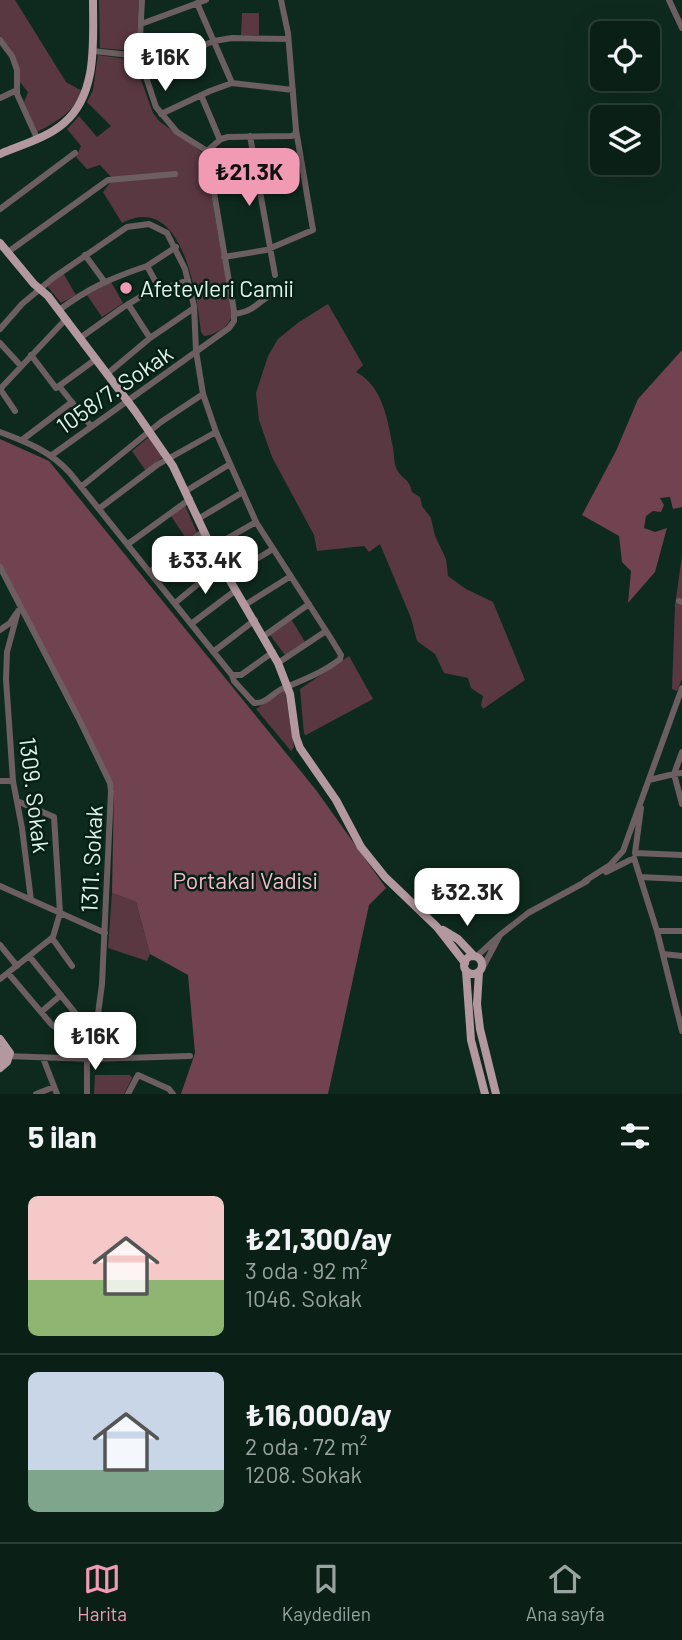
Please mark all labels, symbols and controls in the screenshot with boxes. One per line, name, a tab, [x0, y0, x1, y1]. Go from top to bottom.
map controls	[590, 21, 660, 175]
button: locate	[590, 21, 660, 91]
pin: ₺16K	[124, 34, 206, 93]
text: ₺16K	[140, 42, 190, 70]
button: layers	[590, 105, 660, 175]
pin: ₺21.3K	[192, 148, 306, 208]
text: ₺21.3K	[215, 157, 283, 185]
place label: Afetevleri Camii	[140, 274, 294, 302]
marker: Afetevleri Camii	[118, 280, 134, 296]
street label: 1058/7. Sokak	[50, 339, 178, 439]
pin: ₺33.4K	[148, 536, 262, 596]
text: ₺33.4K	[168, 545, 242, 573]
street label: 1309. Sokak	[14, 736, 56, 854]
street label: 1311. Sokak	[74, 805, 108, 913]
park label: Portakal Vadisi	[172, 866, 318, 894]
pin: ₺32.3K	[410, 869, 524, 928]
text: ₺32.3K	[430, 877, 504, 905]
pin: ₺16K	[54, 1012, 136, 1072]
text: ₺16K	[70, 1021, 120, 1049]
icon: filters	[616, 1117, 654, 1155]
text: 5 ilan	[28, 1118, 97, 1154]
text: ₺21,300/ay	[245, 1220, 392, 1256]
icon: home	[84, 1224, 168, 1308]
text: 3 oda · 92 m²	[245, 1256, 368, 1284]
text: 1046. Sokak	[245, 1284, 362, 1312]
text: ₺16,000/ay	[245, 1396, 392, 1432]
icon: home	[84, 1400, 168, 1484]
text: 2 oda · 72 m²	[245, 1432, 367, 1460]
text: 1208. Sokak	[245, 1460, 362, 1488]
tab: Harita	[77, 1560, 127, 1625]
tab: Kaydedilen	[282, 1560, 371, 1625]
tab: Ana sayfa	[526, 1560, 605, 1625]

